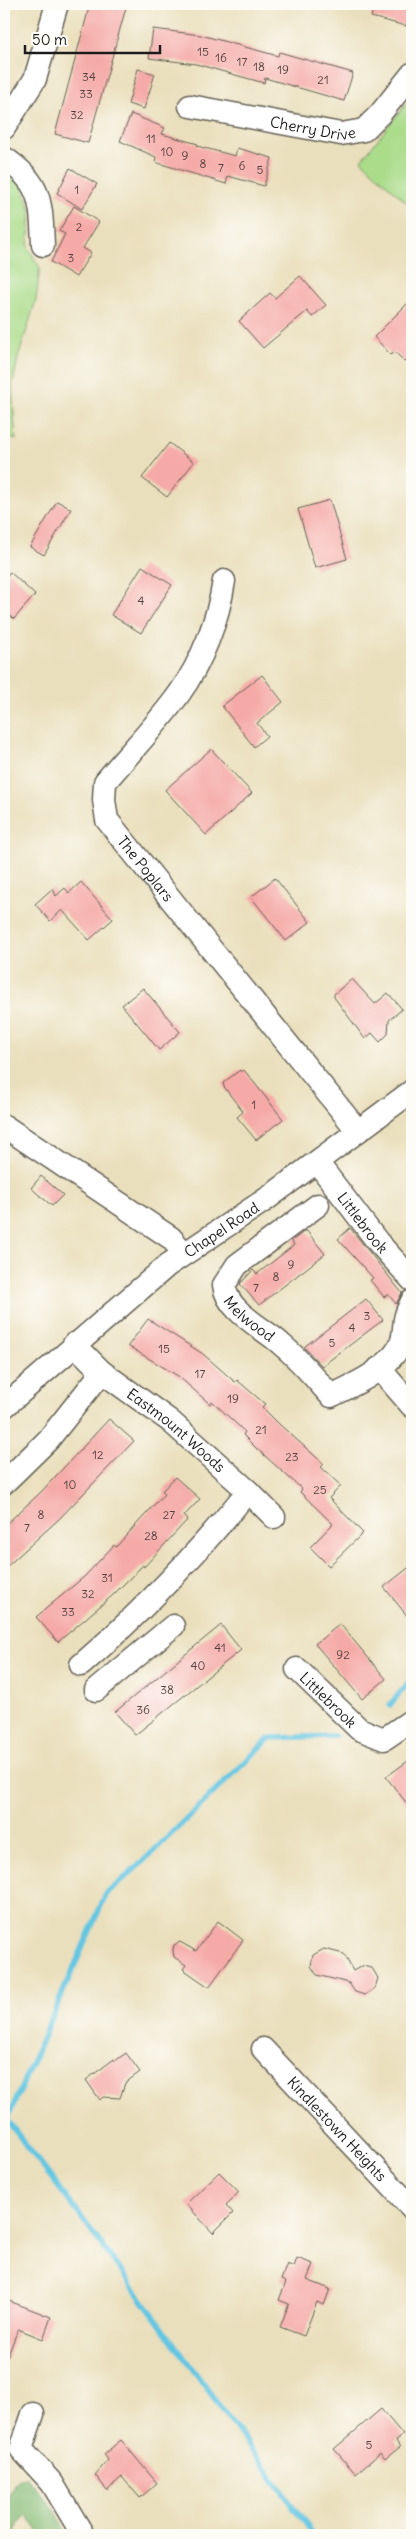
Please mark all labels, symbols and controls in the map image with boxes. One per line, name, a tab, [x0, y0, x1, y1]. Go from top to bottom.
scale bar	[25, 22, 160, 54]
text: 50 m	[32, 30, 67, 49]
house number: 15	[197, 44, 209, 59]
house number: 16	[215, 50, 227, 65]
house number: 17	[237, 54, 247, 69]
house number: 18	[253, 59, 265, 74]
house number: 19	[277, 62, 289, 77]
house number: 34	[82, 69, 96, 84]
house number: 21	[317, 72, 329, 87]
house number: 33	[79, 86, 93, 101]
house number: 32	[70, 107, 84, 122]
street label: Cherry Drive	[269, 112, 357, 143]
house number: 11	[146, 131, 156, 146]
house number: 10	[161, 144, 173, 159]
house number: 9	[182, 148, 189, 163]
house number: 8	[200, 156, 207, 171]
house number: 6	[239, 158, 246, 173]
house number: 7	[218, 160, 224, 175]
house number: 5	[257, 162, 264, 177]
house number: 1	[75, 182, 79, 197]
house number: 2	[76, 219, 83, 234]
house number: 3	[68, 250, 75, 265]
house number: 4	[138, 593, 145, 608]
street label: The Poplars	[114, 832, 178, 905]
house number: 1	[252, 1097, 256, 1112]
street label: Littlebrook	[334, 1188, 393, 1257]
street label: Chapel Road	[180, 1197, 262, 1261]
house number: 9	[288, 1257, 295, 1272]
house number: 8	[273, 1269, 280, 1284]
house number: 7	[253, 1280, 259, 1295]
street label: Melwood	[220, 1292, 279, 1345]
house number: 3	[364, 1308, 371, 1323]
house number: 4	[349, 1320, 356, 1335]
house number: 5	[329, 1335, 336, 1350]
house number: 15	[158, 1341, 170, 1356]
house number: 17	[195, 1366, 205, 1381]
street label: Eastmount Woods	[123, 1384, 230, 1476]
house number: 19	[227, 1391, 239, 1406]
house number: 21	[255, 1422, 267, 1437]
house number: 12	[92, 1447, 104, 1462]
house number: 23	[285, 1449, 299, 1464]
house number: 10	[64, 1477, 76, 1492]
house number: 25	[313, 1482, 327, 1497]
house number: 8	[38, 1507, 45, 1522]
house number: 27	[163, 1507, 175, 1522]
house number: 7	[24, 1520, 30, 1535]
house number: 28	[144, 1528, 158, 1543]
house number: 31	[101, 1570, 113, 1585]
house number: 32	[81, 1586, 95, 1601]
house number: 33	[61, 1604, 75, 1619]
house number: 41	[214, 1640, 226, 1655]
house number: 92	[336, 1647, 350, 1662]
house number: 40	[191, 1658, 206, 1673]
street label: Littlebrook	[296, 1668, 361, 1732]
house number: 38	[160, 1682, 174, 1697]
house number: 36	[136, 1702, 150, 1717]
street label: Kindlestown Heights	[284, 2072, 391, 2185]
house number: 5	[366, 2437, 373, 2452]

